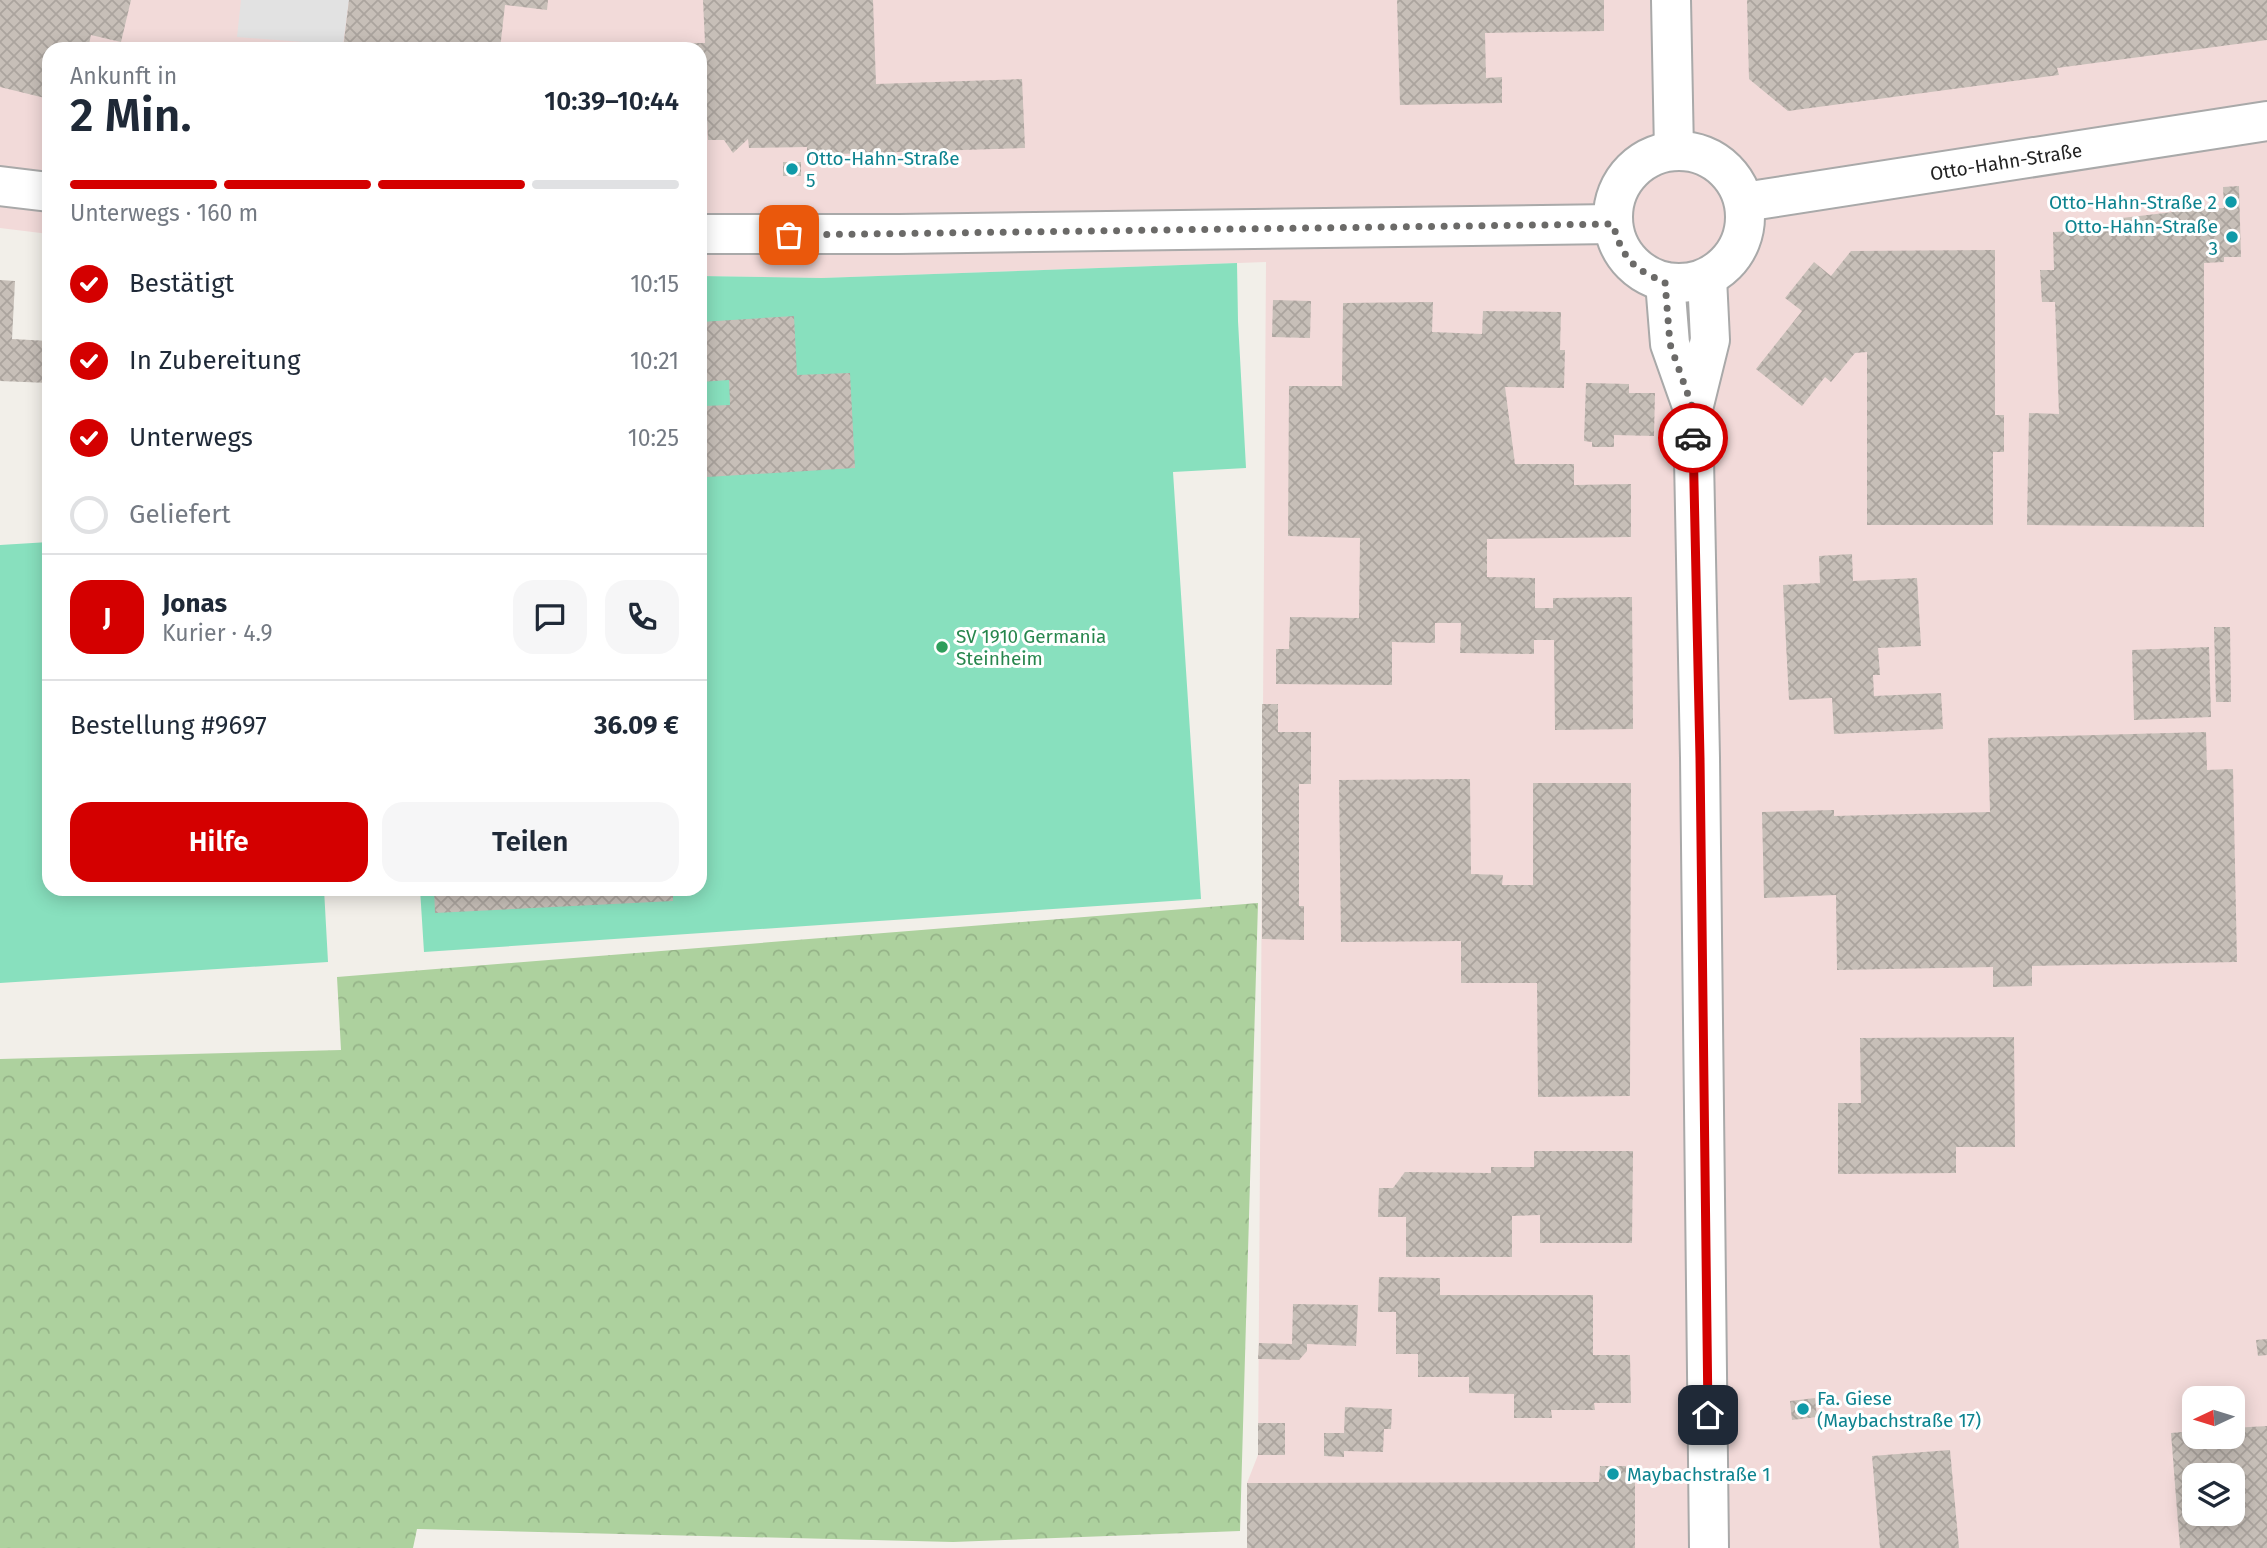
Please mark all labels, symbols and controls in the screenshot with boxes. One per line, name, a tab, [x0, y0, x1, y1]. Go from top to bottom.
text: Ankunft in	[70, 62, 177, 90]
text: 10:39–10:44	[544, 86, 679, 117]
text: 2 Min.	[70, 88, 192, 143]
street label: Otto-Hahn-Straße	[1928, 139, 2084, 185]
place label: Otto-Hahn-Straße 5	[806, 147, 960, 192]
marker: Otto-Hahn-Straße 5	[784, 161, 800, 177]
place label: Otto-Hahn-Straße 2	[2049, 191, 2217, 214]
marker: Otto-Hahn-Straße 2	[2223, 194, 2239, 210]
text: Unterwegs · 160 m	[70, 199, 258, 227]
pin	[759, 205, 819, 265]
place label: Otto-Hahn-Straße 3	[2064, 215, 2218, 260]
icon: bag	[770, 216, 808, 254]
marker: Otto-Hahn-Straße 3	[2224, 229, 2240, 245]
icon: check	[70, 265, 108, 303]
text: Bestätigt	[129, 268, 234, 299]
text: 10:15	[630, 270, 679, 298]
icon: check	[70, 342, 108, 380]
text: In Zubereitung	[129, 345, 301, 376]
text: 10:21	[630, 347, 679, 375]
courier	[1658, 403, 1728, 473]
icon: check	[70, 419, 108, 457]
icon: car	[1674, 419, 1712, 457]
text: Unterwegs	[129, 422, 253, 453]
text: 10:25	[628, 424, 679, 452]
text: Geliefert	[129, 499, 231, 530]
button: chat	[513, 580, 587, 654]
button: phone	[605, 580, 679, 654]
text: Jonas	[162, 588, 227, 619]
text: J	[103, 602, 111, 633]
text: Kurier · 4.9	[162, 619, 272, 647]
place label: SV 1910 Germania Steinheim	[956, 625, 1106, 670]
marker: SV 1910 Germania Steinheim	[934, 639, 950, 655]
text: Bestellung #9697	[70, 710, 267, 741]
text: 36.09 €	[594, 710, 679, 741]
button: Hilfe	[70, 802, 368, 882]
button: Teilen	[382, 802, 679, 882]
pin	[1678, 1385, 1738, 1445]
north arrow	[2182, 1386, 2245, 1449]
map controls	[2182, 1386, 2245, 1526]
place label: Fa. Giese (Maybachstraße 17)	[1817, 1387, 1981, 1432]
icon: home	[1689, 1396, 1727, 1434]
marker: Fa. Giese (Maybachstraße 17)	[1795, 1401, 1811, 1417]
place label: Maybachstraße 1	[1627, 1463, 1770, 1486]
button: layers	[2182, 1463, 2245, 1526]
marker: Maybachstraße 1	[1605, 1466, 1621, 1482]

